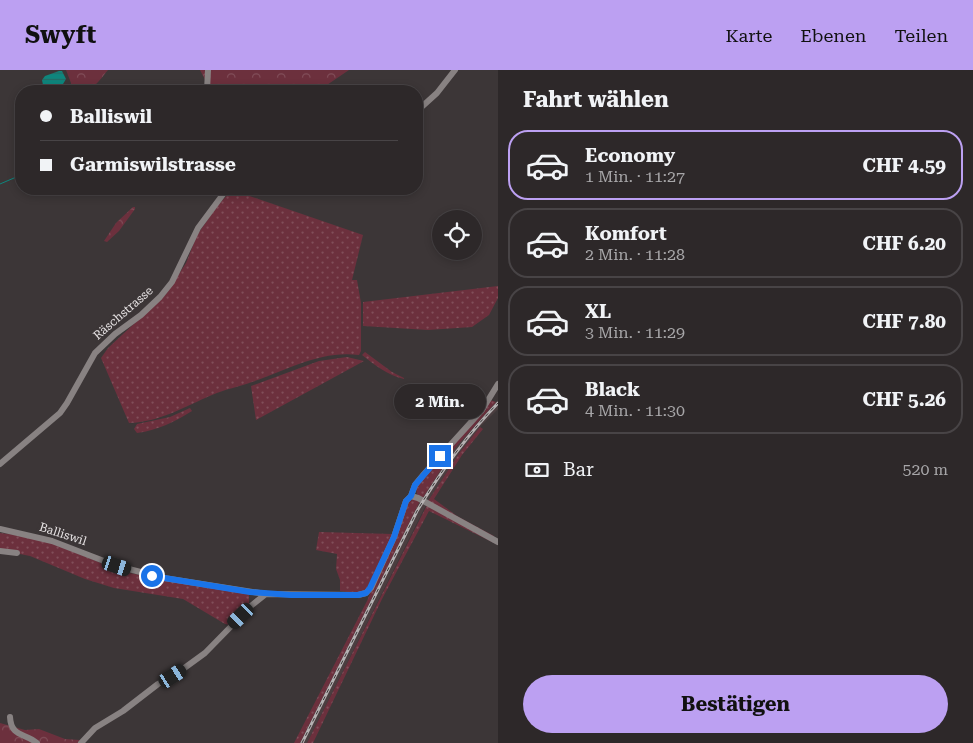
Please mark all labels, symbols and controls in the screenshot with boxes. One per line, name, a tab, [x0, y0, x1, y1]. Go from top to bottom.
text: Swyft	[25, 21, 96, 49]
text: Karte	[726, 25, 772, 46]
text: Ebenen	[800, 25, 866, 46]
text: Teilen	[894, 25, 948, 46]
text: Fahrt wählen	[523, 87, 669, 112]
text: Balliswil	[70, 105, 152, 128]
icon: car	[525, 143, 570, 188]
text: Economy	[585, 144, 675, 167]
text: Garmiswilstrasse	[70, 153, 236, 176]
text: CHF 4.59	[863, 154, 946, 177]
text: 1 Min. · 11:27	[585, 167, 685, 186]
map controls	[432, 210, 482, 260]
button: locate	[432, 210, 482, 260]
icon: car	[525, 221, 570, 266]
text: Komfort	[585, 222, 667, 245]
text: CHF 6.20	[863, 232, 946, 255]
text: 2 Min. · 11:28	[585, 245, 685, 264]
street label: Räschstrasse	[90, 283, 156, 343]
icon: car	[525, 299, 570, 344]
text: XL	[585, 300, 611, 323]
text: CHF 7.80	[863, 310, 946, 333]
text: 3 Min. · 11:29	[585, 323, 685, 342]
icon: car	[525, 377, 570, 422]
text: Black	[585, 378, 640, 401]
callout: 2 Min.	[394, 384, 486, 418]
text: CHF 5.26	[863, 388, 946, 411]
text: 2 Min.	[415, 392, 465, 411]
text: 4 Min. · 11:30	[585, 401, 685, 420]
route end	[429, 445, 451, 467]
icon: cash	[523, 456, 551, 484]
text: Bar	[563, 458, 594, 481]
text: 520 m	[902, 460, 948, 479]
street label: Balliswil	[38, 520, 89, 548]
car	[100, 554, 133, 578]
route start	[141, 565, 163, 587]
car	[224, 600, 257, 632]
car	[156, 662, 189, 690]
button: Bestätigen	[523, 675, 948, 733]

